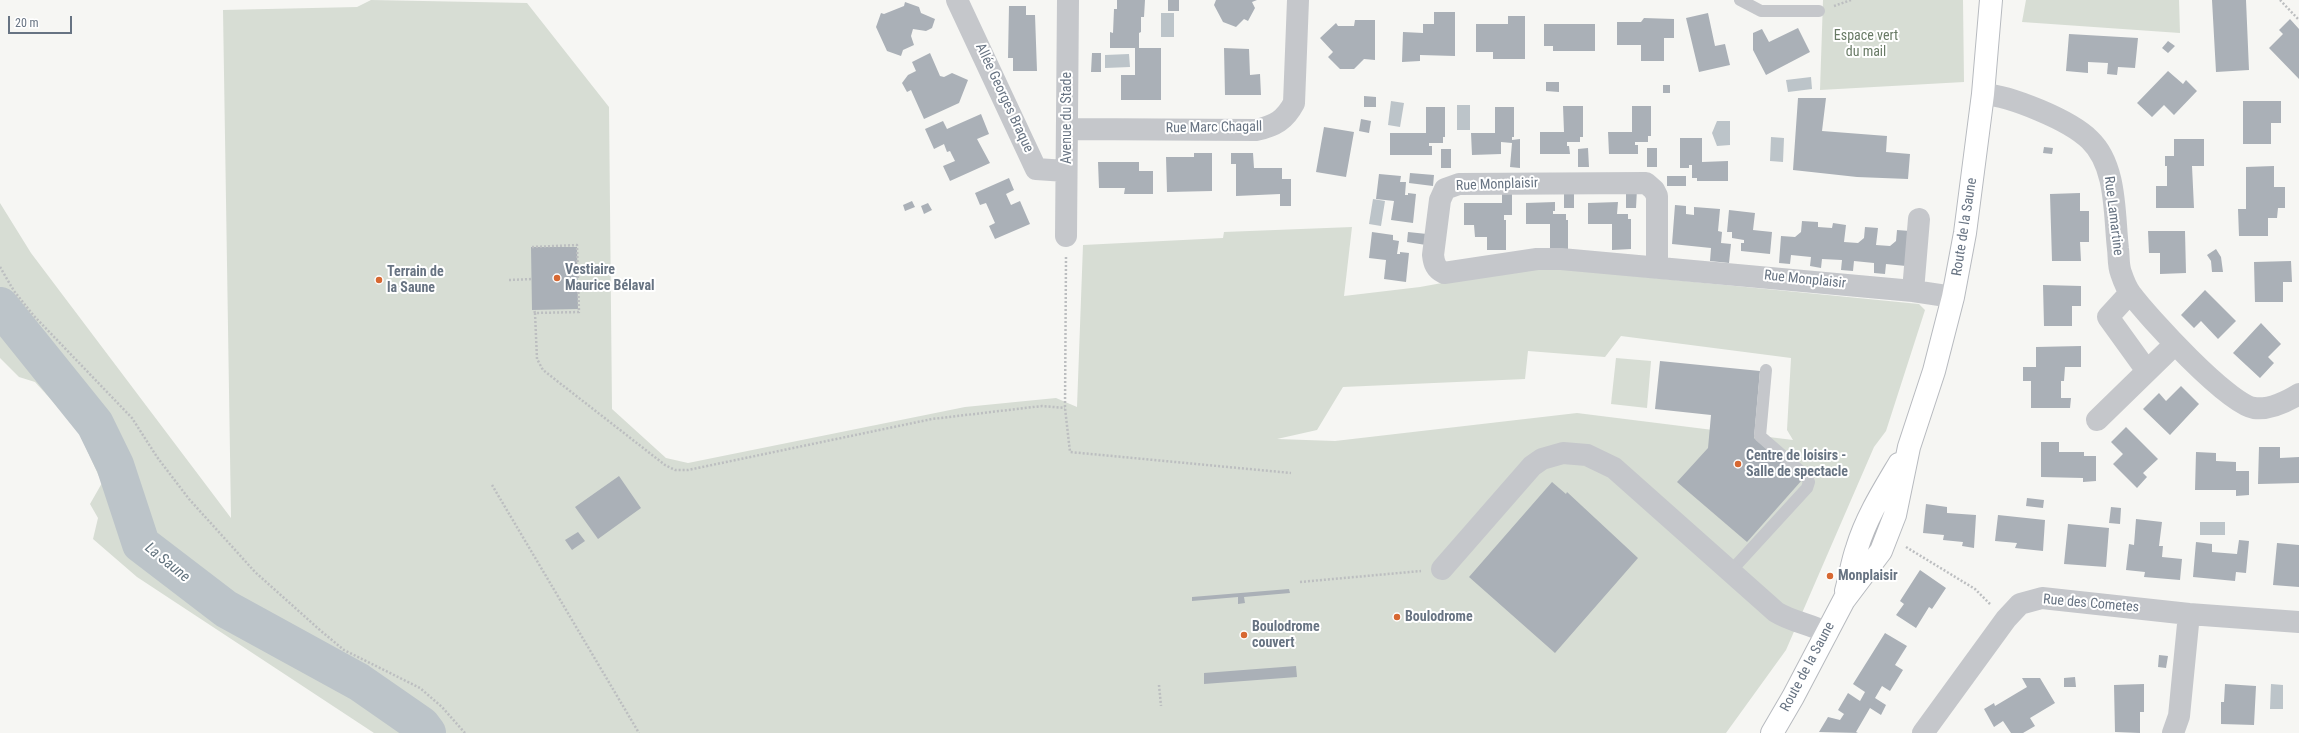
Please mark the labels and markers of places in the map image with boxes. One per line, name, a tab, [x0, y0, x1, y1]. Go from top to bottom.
place label: Vestiaire Maurice Bélaval	[565, 262, 655, 294]
place label: Terrain de la Saune	[387, 264, 444, 296]
marker: Vestiaire Maurice Bélaval	[552, 273, 562, 283]
marker: Terrain de la Saune	[374, 275, 384, 285]
place label: Centre de loisirs - Salle de spectacle	[1746, 448, 1848, 480]
marker: Centre de loisirs - Salle de spectacle	[1733, 459, 1743, 469]
place label: Monplaisir	[1838, 568, 1898, 584]
marker: Monplaisir	[1825, 571, 1835, 581]
place label: Boulodrome	[1405, 609, 1473, 625]
marker: Boulodrome	[1392, 612, 1402, 622]
place label: Boulodrome couvert	[1252, 619, 1320, 652]
marker: Boulodrome couvert	[1239, 630, 1249, 640]

